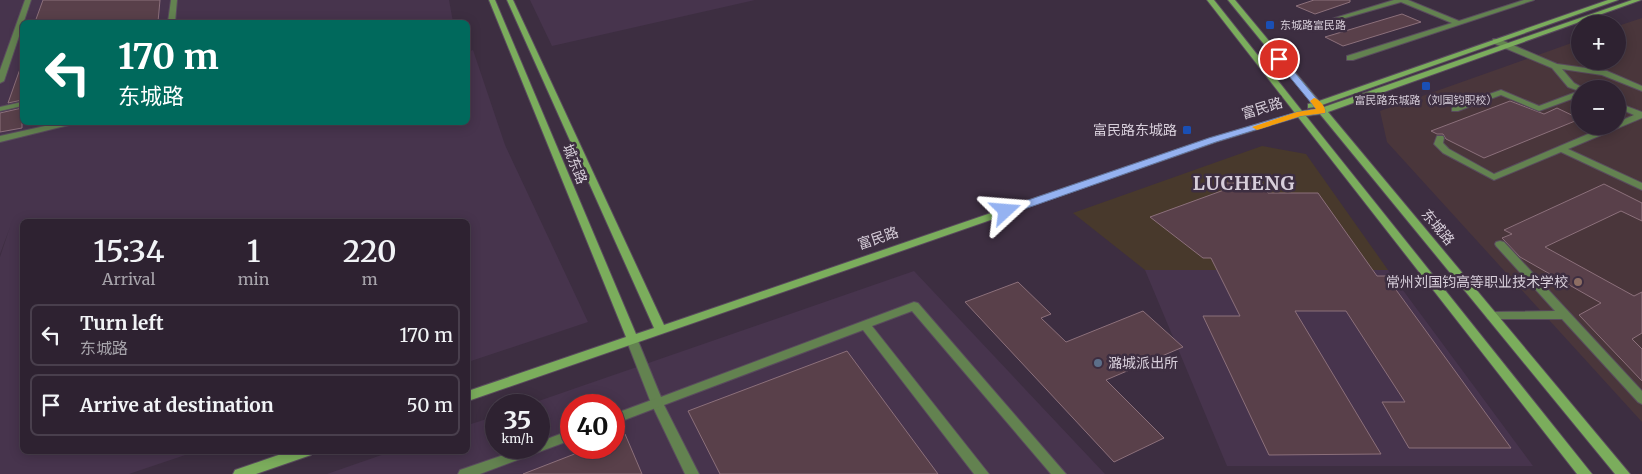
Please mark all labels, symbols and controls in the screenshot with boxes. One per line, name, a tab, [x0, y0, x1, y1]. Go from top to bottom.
map controls	[1571, 15, 1626, 135]
button: +	[1571, 15, 1626, 70]
place label: 东城路富民路	[1280, 18, 1346, 32]
marker: 东城路富民路	[1264, 19, 1276, 31]
text: 170 m	[118, 35, 219, 79]
pin	[1258, 38, 1300, 80]
icon: left	[35, 40, 100, 105]
icon: arrive	[1265, 45, 1293, 73]
marker: 富民路东城路（刘国钧职校）	[1420, 80, 1432, 92]
button: −	[1571, 80, 1626, 135]
text: 东城路	[118, 82, 184, 110]
street label: 富民路	[1239, 93, 1285, 123]
place label: 富民路东城路（刘国钧职校）	[1355, 93, 1498, 107]
place label: 富民路东城路	[1093, 121, 1177, 139]
marker: 富民路东城路	[1181, 124, 1193, 136]
street label: 城东路	[559, 141, 591, 187]
district label: LUCHENG	[1193, 171, 1295, 195]
position arrow	[979, 184, 1031, 236]
street label: 东城路	[1418, 205, 1458, 249]
street label: 富民路	[855, 223, 901, 253]
text: 15:34	[93, 232, 164, 270]
text: 1	[247, 232, 260, 270]
text: 220	[343, 232, 397, 270]
text: Arrival	[102, 269, 156, 289]
text: min	[238, 269, 269, 289]
text: m	[362, 269, 378, 289]
place label: 常州刘国钧高等职业技术学校	[1386, 273, 1568, 291]
marker: 常州刘国钧高等职业技术学校	[1572, 276, 1584, 288]
text: Turn left	[80, 311, 164, 335]
icon: left	[37, 321, 65, 349]
text: 170 m	[400, 323, 453, 347]
text: 东城路	[80, 338, 128, 358]
place label: 潞城派出所	[1108, 354, 1178, 372]
marker: 潞城派出所	[1092, 357, 1104, 369]
icon: arrive	[37, 391, 65, 419]
text: Arrive at destination	[80, 393, 274, 417]
text: 50 m	[407, 393, 453, 417]
speed limit sign: 40	[560, 394, 625, 459]
text: 35	[504, 404, 531, 436]
text: km/h	[502, 431, 533, 446]

